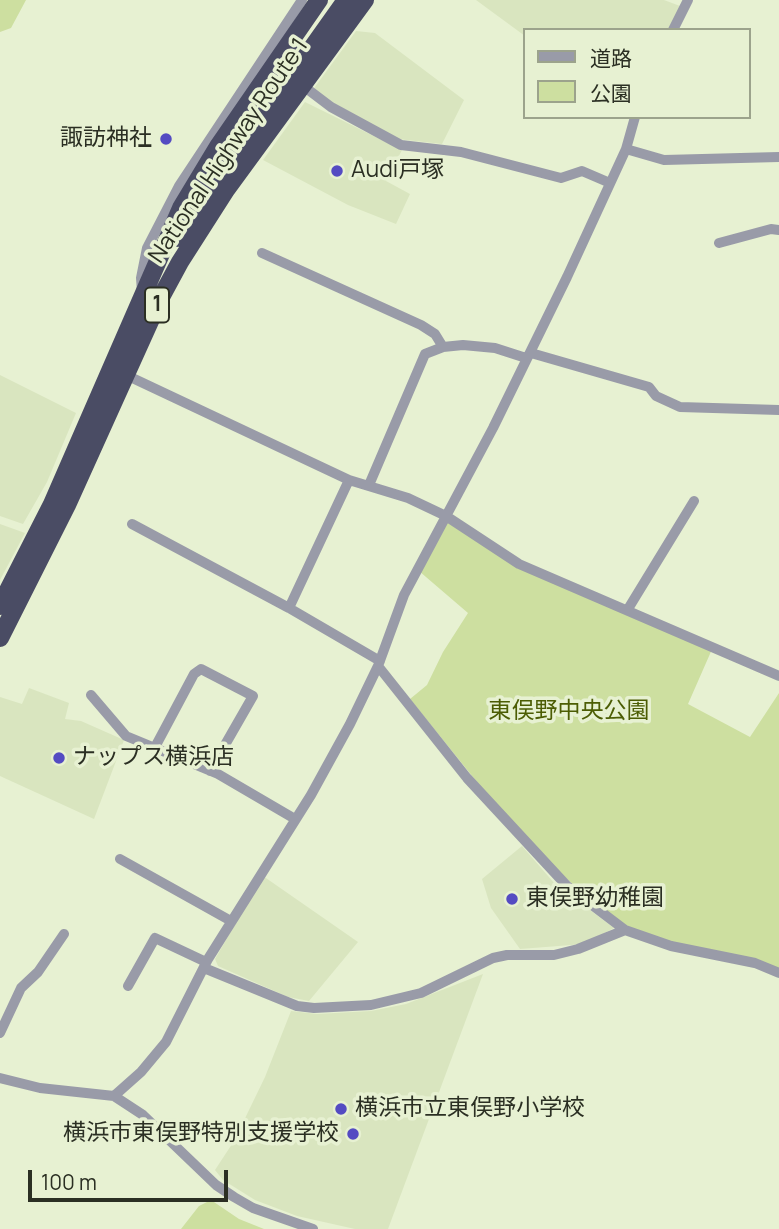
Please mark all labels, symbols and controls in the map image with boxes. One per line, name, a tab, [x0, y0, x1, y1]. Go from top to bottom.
legend	[524, 28, 751, 119]
street label: National Highway Route 1	[144, 34, 314, 268]
text: 道路	[590, 44, 632, 72]
text: 公園	[590, 79, 632, 107]
place label: 諏訪神社	[60, 125, 152, 153]
marker: 諏訪神社	[158, 131, 174, 147]
place label: Audi戸塚	[351, 157, 444, 185]
marker: Audi戸塚	[329, 163, 345, 179]
road number: 1	[145, 288, 169, 322]
park label: 東俣野中央公園	[489, 698, 649, 726]
place label: ナップス横浜店	[73, 744, 234, 772]
marker: ナップス横浜店	[51, 750, 67, 766]
place label: 東俣野幼稚園	[526, 885, 664, 913]
marker: 東俣野幼稚園	[504, 891, 520, 907]
place label: 横浜市立東俣野小学校	[355, 1095, 585, 1123]
marker: 横浜市立東俣野小学校	[333, 1101, 349, 1117]
place label: 横浜市東俣野特別支援学校	[63, 1120, 339, 1148]
marker: 横浜市東俣野特別支援学校	[345, 1126, 361, 1142]
scale bar	[32, 1156, 231, 1200]
text: 100 m	[41, 1168, 97, 1196]

